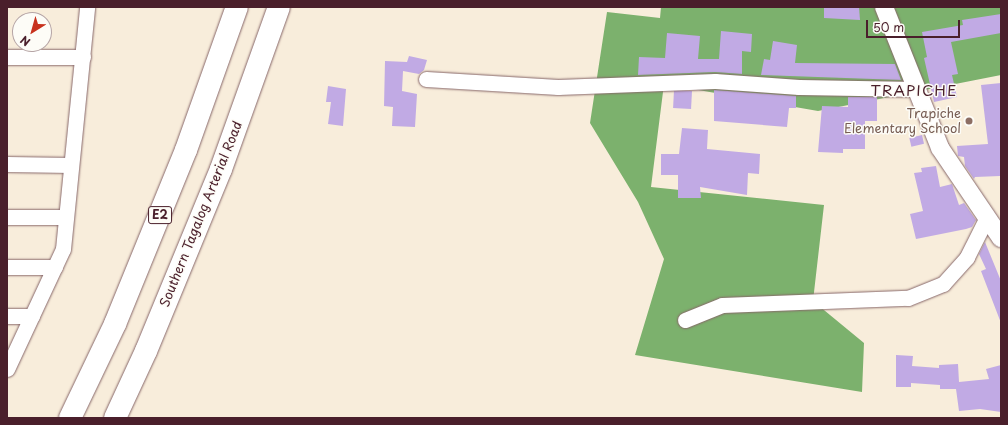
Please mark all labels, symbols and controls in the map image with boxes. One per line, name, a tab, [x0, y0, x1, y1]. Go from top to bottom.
north arrow	[12, 12, 52, 52]
scale bar	[868, 12, 962, 38]
text: 50 m	[873, 18, 904, 36]
text: N	[16, 32, 34, 51]
district label: TRAPICHE	[871, 81, 957, 99]
place label: Trapiche Elementary School	[844, 106, 961, 137]
marker: Trapiche Elementary School	[964, 116, 974, 126]
street label: Southern Tagalog Arterial Road	[156, 118, 246, 310]
road number: E2	[148, 205, 172, 225]

